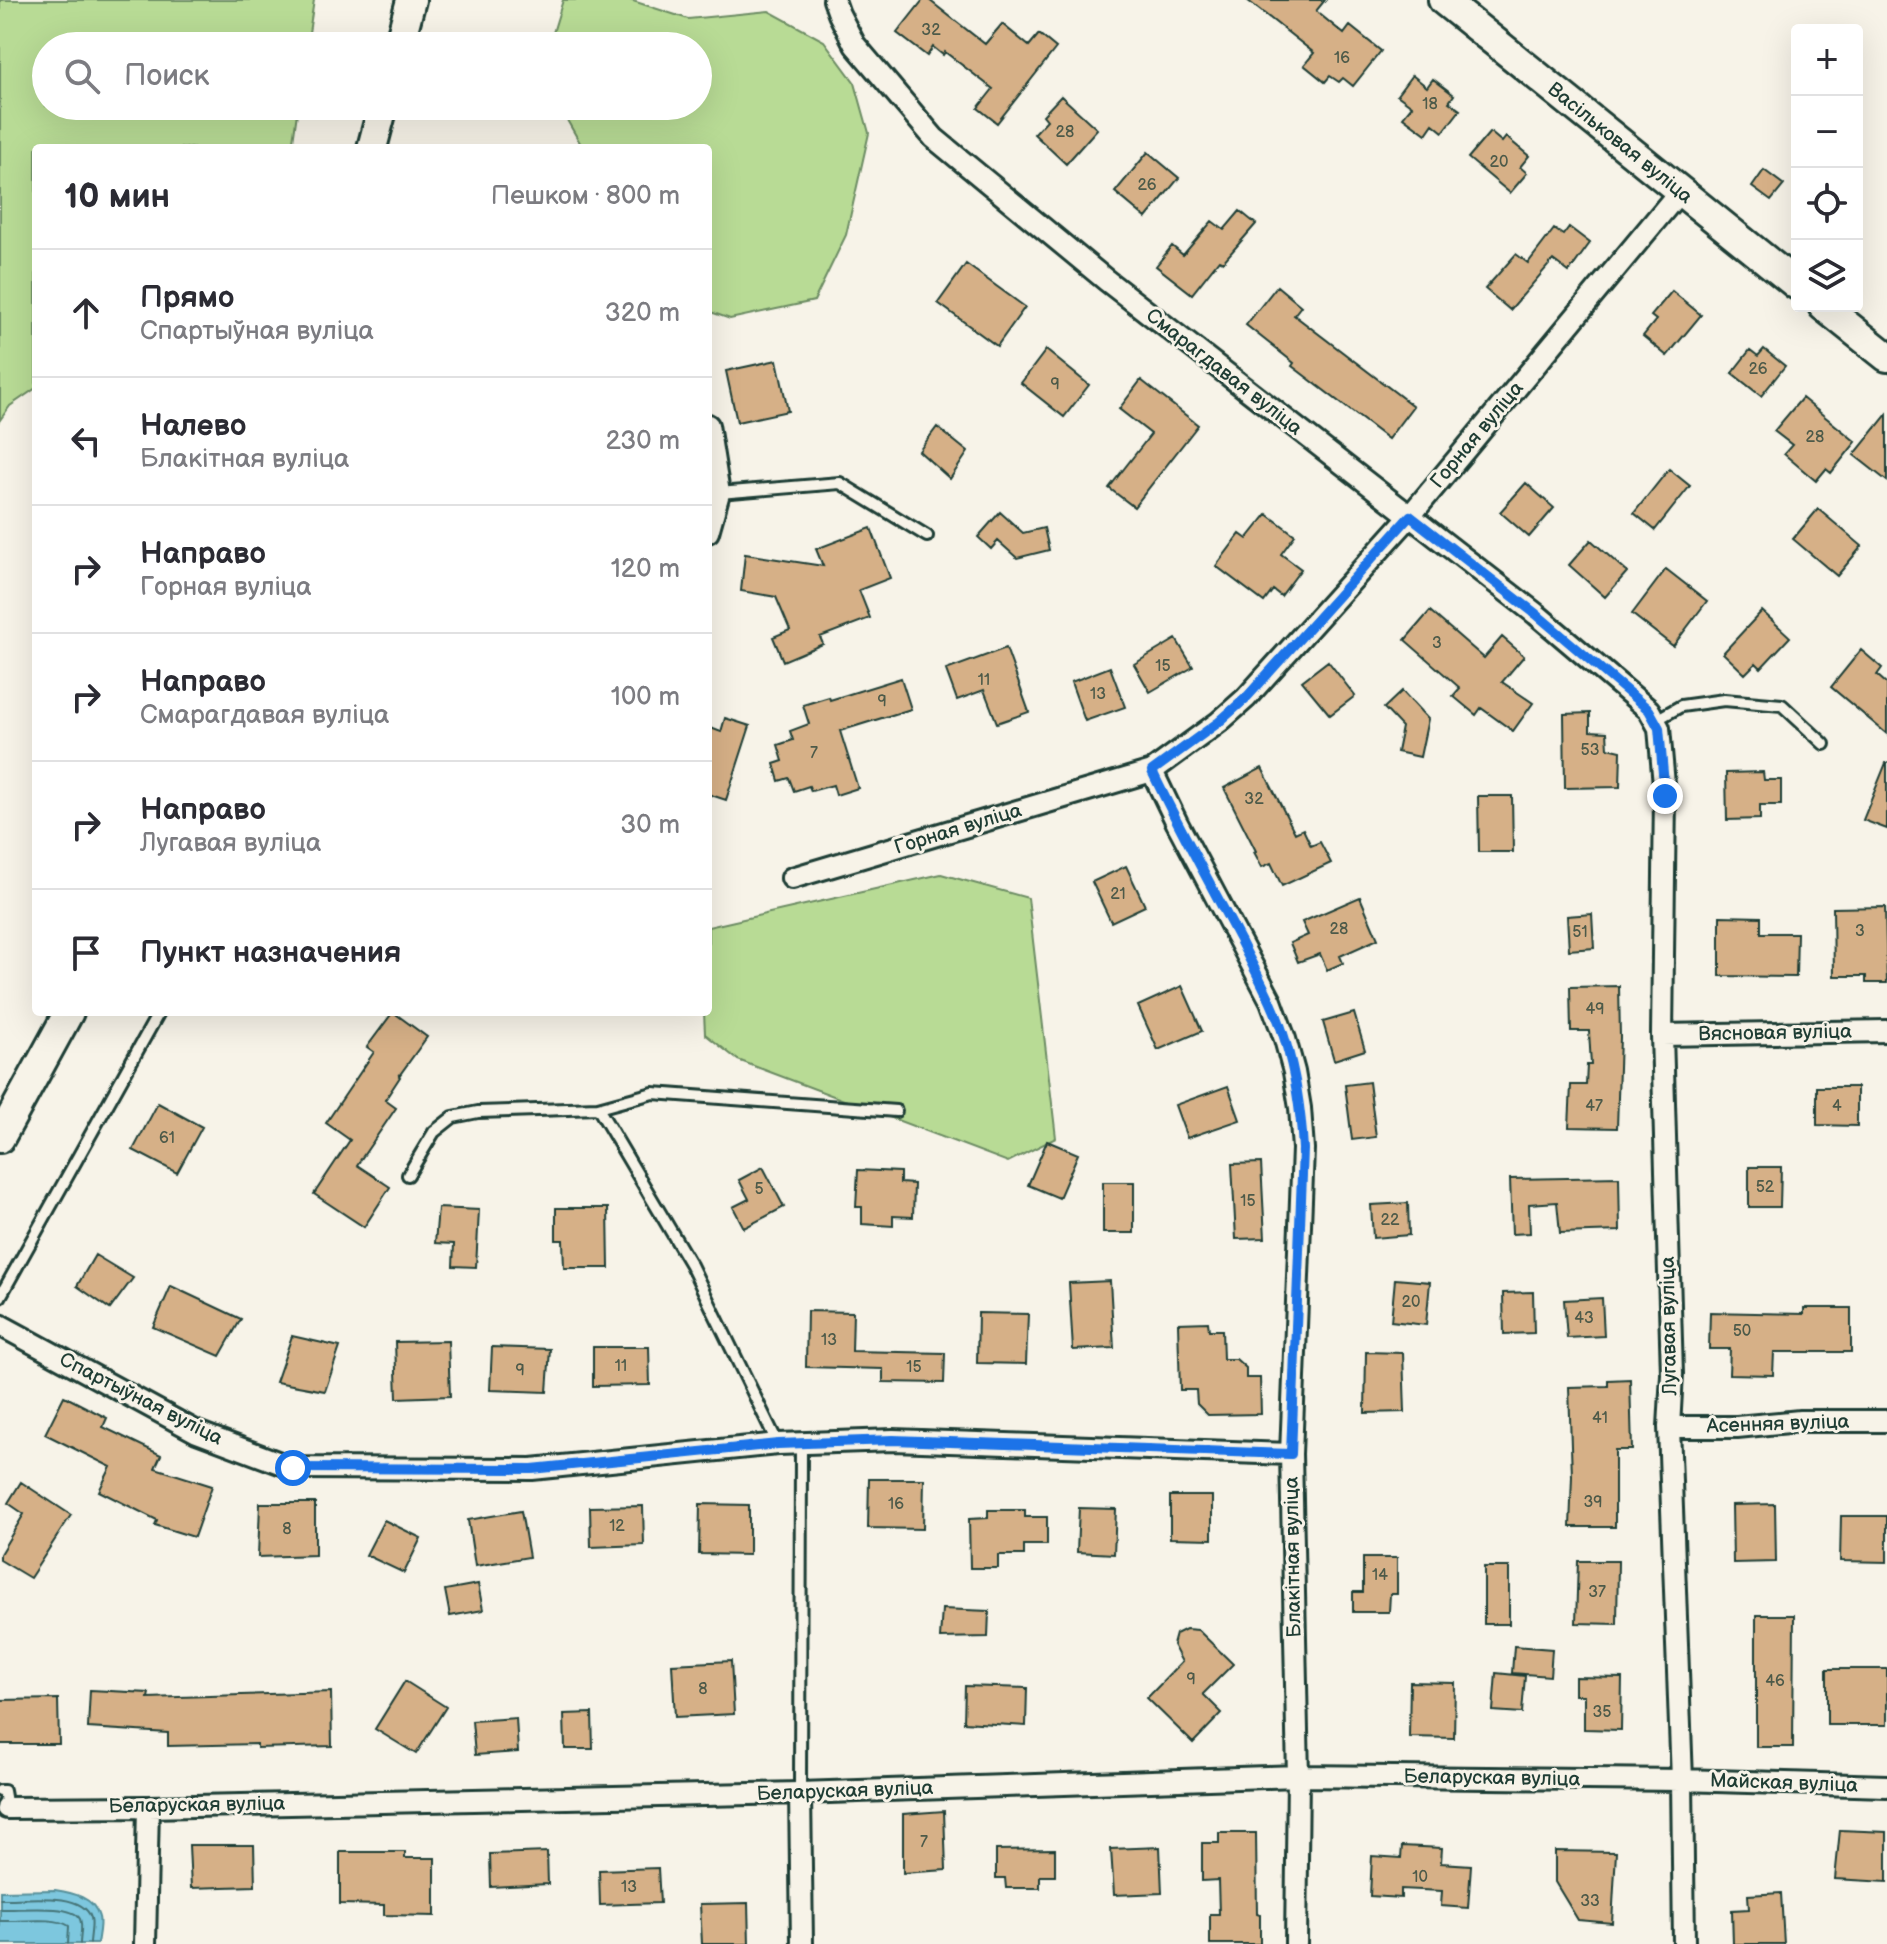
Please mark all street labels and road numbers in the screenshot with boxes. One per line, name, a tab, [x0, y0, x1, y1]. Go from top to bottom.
street label: Васільковая вуліца	[1543, 77, 1697, 209]
street label: Смарагдавая вуліца	[1141, 304, 1307, 441]
street label: Горная вуліца	[1425, 377, 1529, 493]
street label: Горная вуліца	[891, 798, 1025, 860]
street label: Вясновая вуліца	[1698, 1020, 1852, 1046]
street label: Лугавая вуліца	[1656, 1256, 1682, 1397]
street label: Спартыўная вуліца	[55, 1347, 227, 1451]
street label: Асенняя вуліца	[1705, 1410, 1850, 1439]
street label: Блакітная вуліца	[1280, 1476, 1306, 1638]
street label: Беларуская вуліца	[1403, 1764, 1581, 1792]
street label: Майская вуліца	[1710, 1768, 1859, 1798]
street label: Беларуская вуліца	[756, 1776, 934, 1806]
street label: Беларуская вуліца	[108, 1791, 286, 1819]

